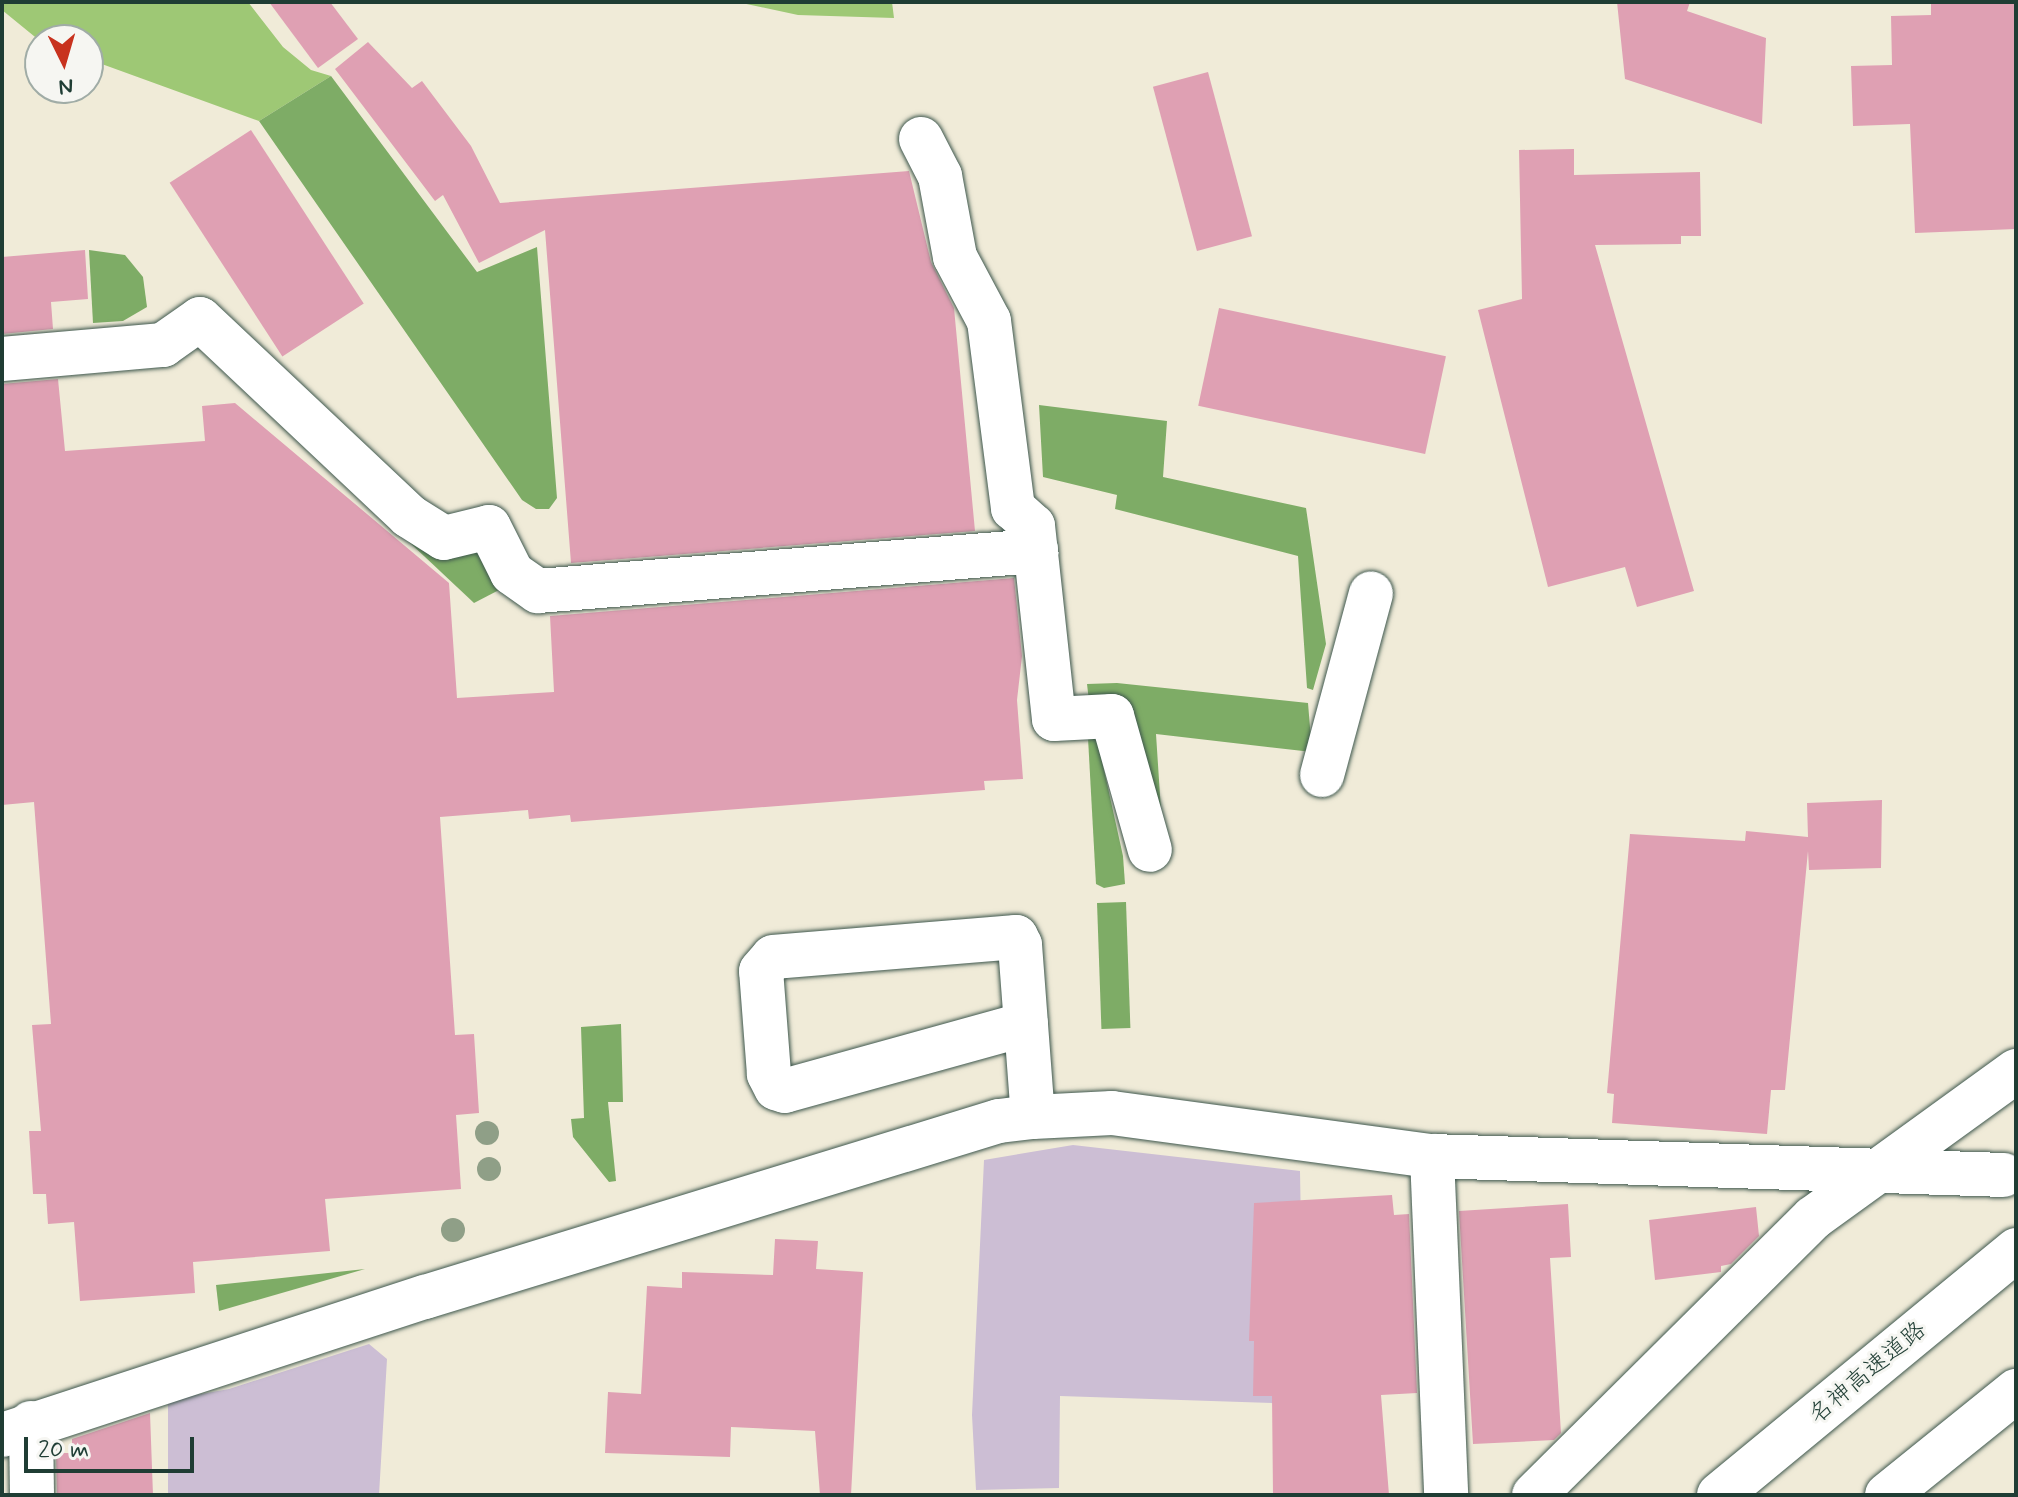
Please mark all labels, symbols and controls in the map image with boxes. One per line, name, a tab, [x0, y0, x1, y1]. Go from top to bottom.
north arrow	[24, 24, 104, 104]
text: N	[57, 71, 74, 101]
street label: 名神高速道路	[1804, 1316, 1932, 1430]
scale bar	[28, 1421, 198, 1471]
text: 20 m	[38, 1435, 89, 1466]

